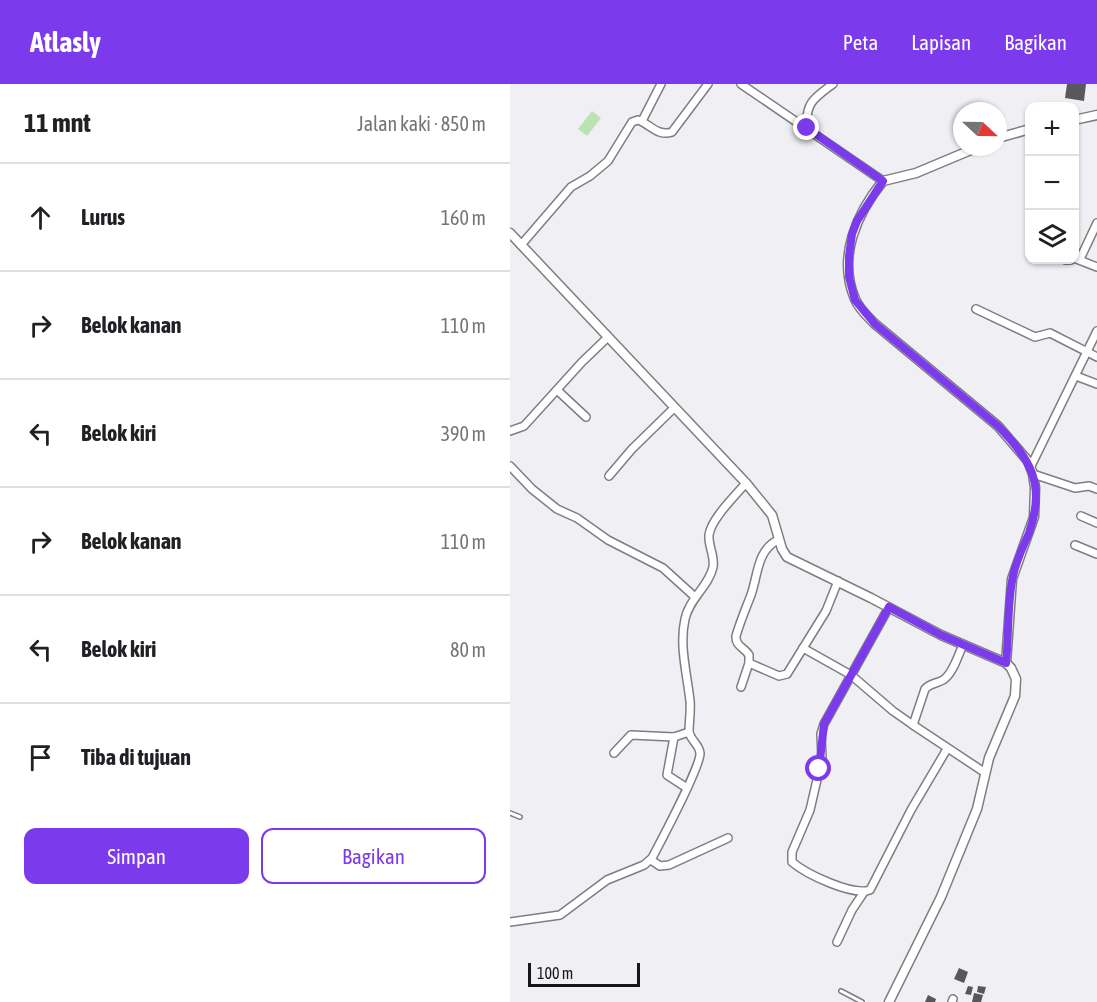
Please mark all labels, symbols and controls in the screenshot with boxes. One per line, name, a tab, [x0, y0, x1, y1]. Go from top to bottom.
text: Atlasly	[30, 26, 101, 58]
text: Peta	[843, 30, 878, 54]
text: Lapisan	[911, 30, 971, 54]
text: Bagikan	[1004, 30, 1067, 54]
north arrow	[953, 102, 1007, 156]
map controls	[1025, 102, 1079, 264]
button: +	[1025, 102, 1079, 156]
text: 11 mnt	[24, 108, 91, 138]
text: Jalan kaki · 850 m	[357, 112, 486, 135]
route end	[793, 114, 819, 140]
button: −	[1025, 156, 1079, 210]
icon: ahead	[24, 201, 57, 234]
text: Lurus	[81, 204, 125, 230]
text: 160 m	[441, 206, 486, 229]
button: layers	[1025, 210, 1079, 264]
icon: right	[24, 309, 57, 342]
text: Belok kanan	[81, 312, 182, 338]
text: 110 m	[441, 314, 486, 337]
icon: left	[24, 417, 57, 450]
text: Belok kiri	[81, 420, 156, 446]
text: 390 m	[441, 422, 486, 445]
icon: right	[24, 525, 57, 558]
text: Belok kanan	[81, 528, 182, 554]
text: 110 m	[441, 530, 486, 553]
icon: left	[24, 633, 57, 666]
text: Belok kiri	[81, 636, 156, 662]
text: 80 m	[450, 638, 486, 661]
icon: arrive	[24, 741, 57, 774]
text: Tiba di tujuan	[81, 744, 191, 770]
route start	[805, 755, 831, 781]
button: Simpan	[24, 828, 249, 884]
button: Bagikan	[261, 828, 486, 884]
scale bar	[528, 960, 640, 988]
text: 100 m	[537, 964, 573, 982]

